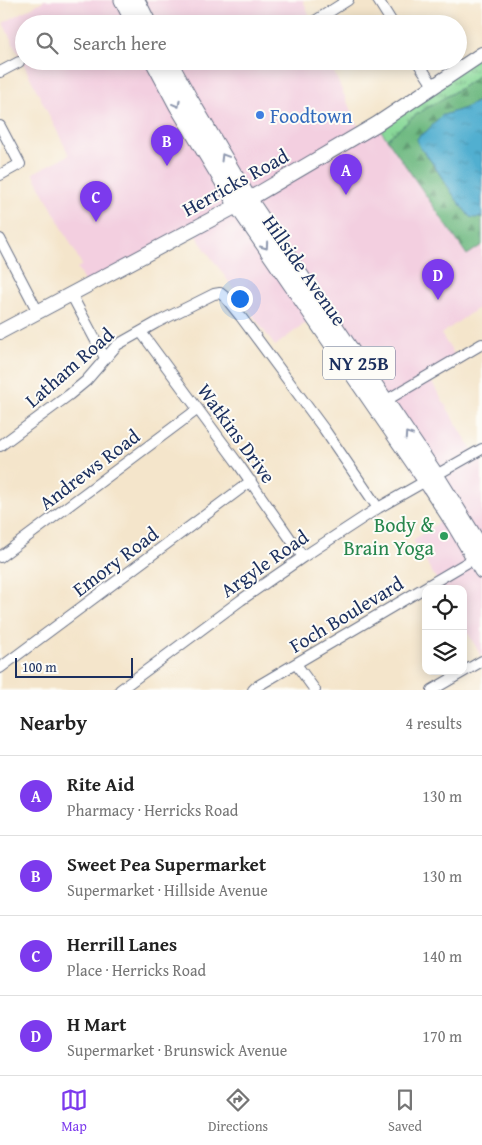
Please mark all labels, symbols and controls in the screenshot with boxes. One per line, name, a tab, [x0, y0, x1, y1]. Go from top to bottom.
search box	[15, 15, 467, 70]
icon: search	[33, 29, 61, 57]
text: Search here	[73, 29, 167, 57]
one-way arrow	[170, 99, 180, 108]
place label: Foodtown	[270, 101, 352, 130]
marker: Foodtown	[254, 109, 266, 121]
pin: B	[151, 125, 183, 166]
street label: Herricks Road	[177, 141, 294, 223]
one-way arrow	[221, 154, 231, 163]
pin: A	[330, 154, 362, 195]
pin: C	[80, 181, 112, 222]
street label: Hillside Avenue	[256, 209, 354, 331]
one-way arrow	[259, 240, 268, 250]
pin: D	[422, 259, 454, 300]
your location	[227, 286, 253, 312]
street label: Latham Road	[18, 320, 120, 414]
road number: NY 25B	[323, 346, 395, 379]
street label: Watkins Drive	[191, 377, 283, 489]
street label: Andrews Road	[32, 421, 146, 517]
one-way arrow	[405, 431, 414, 441]
place label: Body & Brain Yoga	[343, 510, 435, 562]
street label: Emory Road	[66, 519, 164, 603]
street label: Argyle Road	[214, 522, 314, 604]
marker: Body & Brain Yoga	[438, 530, 450, 542]
street label: Foch Boulevard	[283, 568, 409, 660]
map controls	[422, 585, 467, 675]
button: locate	[422, 585, 467, 630]
button: layers	[422, 630, 467, 675]
scale bar	[15, 655, 132, 678]
text: 100 m	[22, 657, 57, 677]
text: Nearby	[20, 707, 87, 738]
text: 4 results	[405, 711, 462, 735]
text: Rite Aid	[67, 770, 134, 798]
text: A	[31, 784, 41, 808]
text: 130 m	[422, 784, 462, 808]
text: Pharmacy · Herricks Road	[67, 798, 238, 822]
text: Sweet Pea Supermarket	[67, 850, 266, 878]
text: B	[31, 864, 41, 888]
text: 130 m	[422, 864, 462, 888]
text: Supermarket · Hillside Avenue	[67, 878, 268, 902]
text: Herrill Lanes	[67, 930, 177, 958]
text: C	[31, 944, 41, 968]
text: 140 m	[422, 944, 462, 968]
text: Place · Herricks Road	[67, 958, 206, 982]
text: H Mart	[67, 1010, 126, 1038]
text: D	[31, 1024, 41, 1048]
text: 170 m	[422, 1024, 462, 1048]
text: Supermarket · Brunswick Avenue	[67, 1038, 287, 1062]
tab: Map	[60, 1086, 88, 1136]
tab: Directions	[208, 1086, 268, 1136]
tab: Saved	[388, 1086, 422, 1136]

